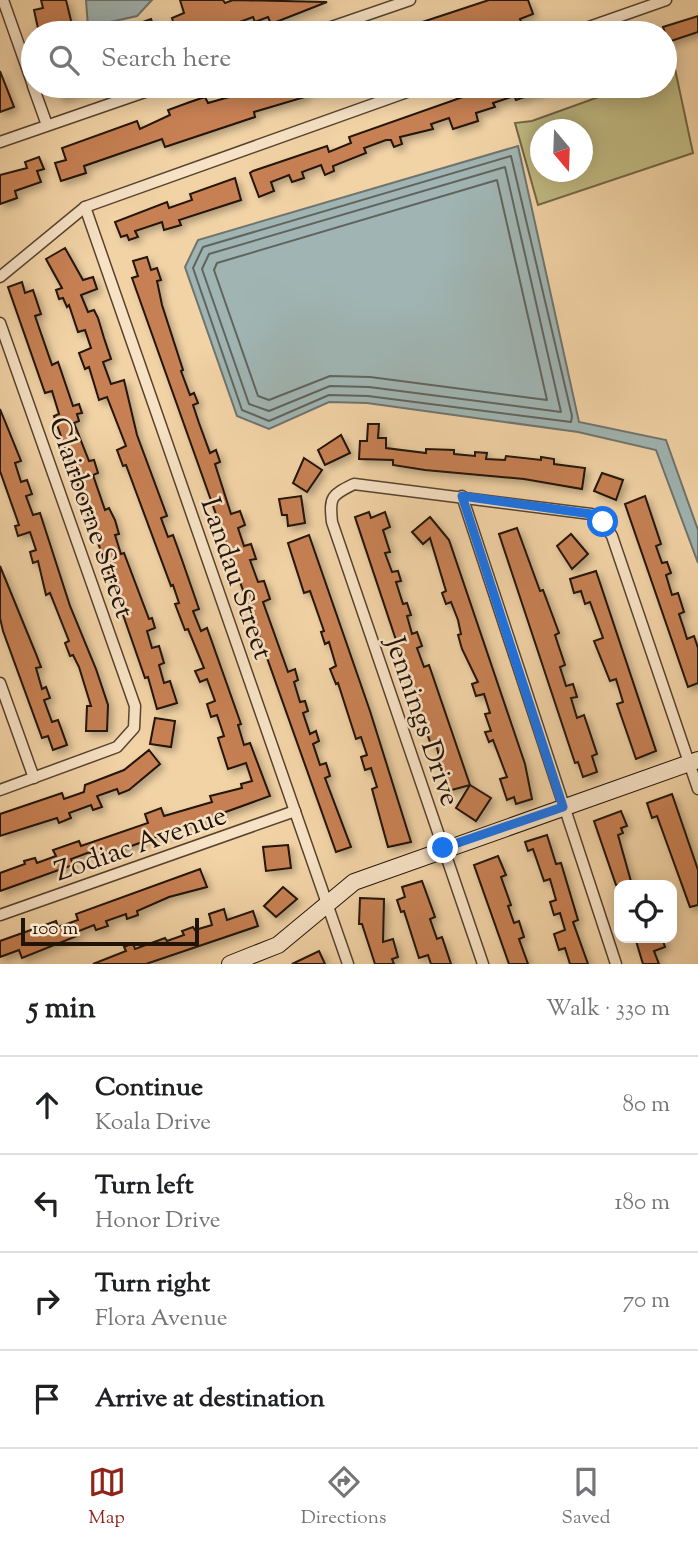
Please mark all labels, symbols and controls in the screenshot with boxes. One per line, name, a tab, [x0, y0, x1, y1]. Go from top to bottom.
search box	[21, 21, 677, 98]
icon: search	[45, 41, 83, 79]
text: Search here	[101, 41, 231, 78]
north arrow	[530, 119, 593, 182]
street label: Clairborne Street	[37, 412, 143, 624]
street label: Landau Street	[189, 493, 282, 666]
route start	[587, 506, 618, 537]
street label: Jennings Drive	[373, 630, 469, 812]
street label: Zodiac Avenue	[50, 797, 232, 893]
route end	[427, 832, 458, 863]
map controls	[614, 880, 677, 943]
button: locate	[614, 880, 677, 943]
scale bar	[21, 915, 200, 947]
text: 100 m	[32, 916, 78, 943]
text: 5 min	[28, 988, 96, 1031]
text: Walk · 330 m	[546, 993, 670, 1026]
text: Continue	[95, 1070, 203, 1107]
icon: ahead	[28, 1086, 66, 1124]
text: 80 m	[622, 1089, 670, 1122]
text: Koala Drive	[95, 1107, 211, 1140]
text: Turn left	[95, 1168, 194, 1205]
icon: left	[28, 1184, 66, 1222]
text: 180 m	[615, 1187, 670, 1220]
text: Honor Drive	[95, 1205, 221, 1238]
text: Turn right	[95, 1266, 210, 1303]
icon: right	[28, 1282, 66, 1320]
text: 70 m	[623, 1285, 670, 1318]
text: Flora Avenue	[95, 1303, 227, 1336]
icon: arrive	[28, 1380, 66, 1418]
text: Arrive at destination	[95, 1381, 325, 1418]
tab: Map	[88, 1463, 126, 1532]
tab: Directions	[301, 1463, 386, 1532]
tab: Saved	[562, 1463, 610, 1532]

